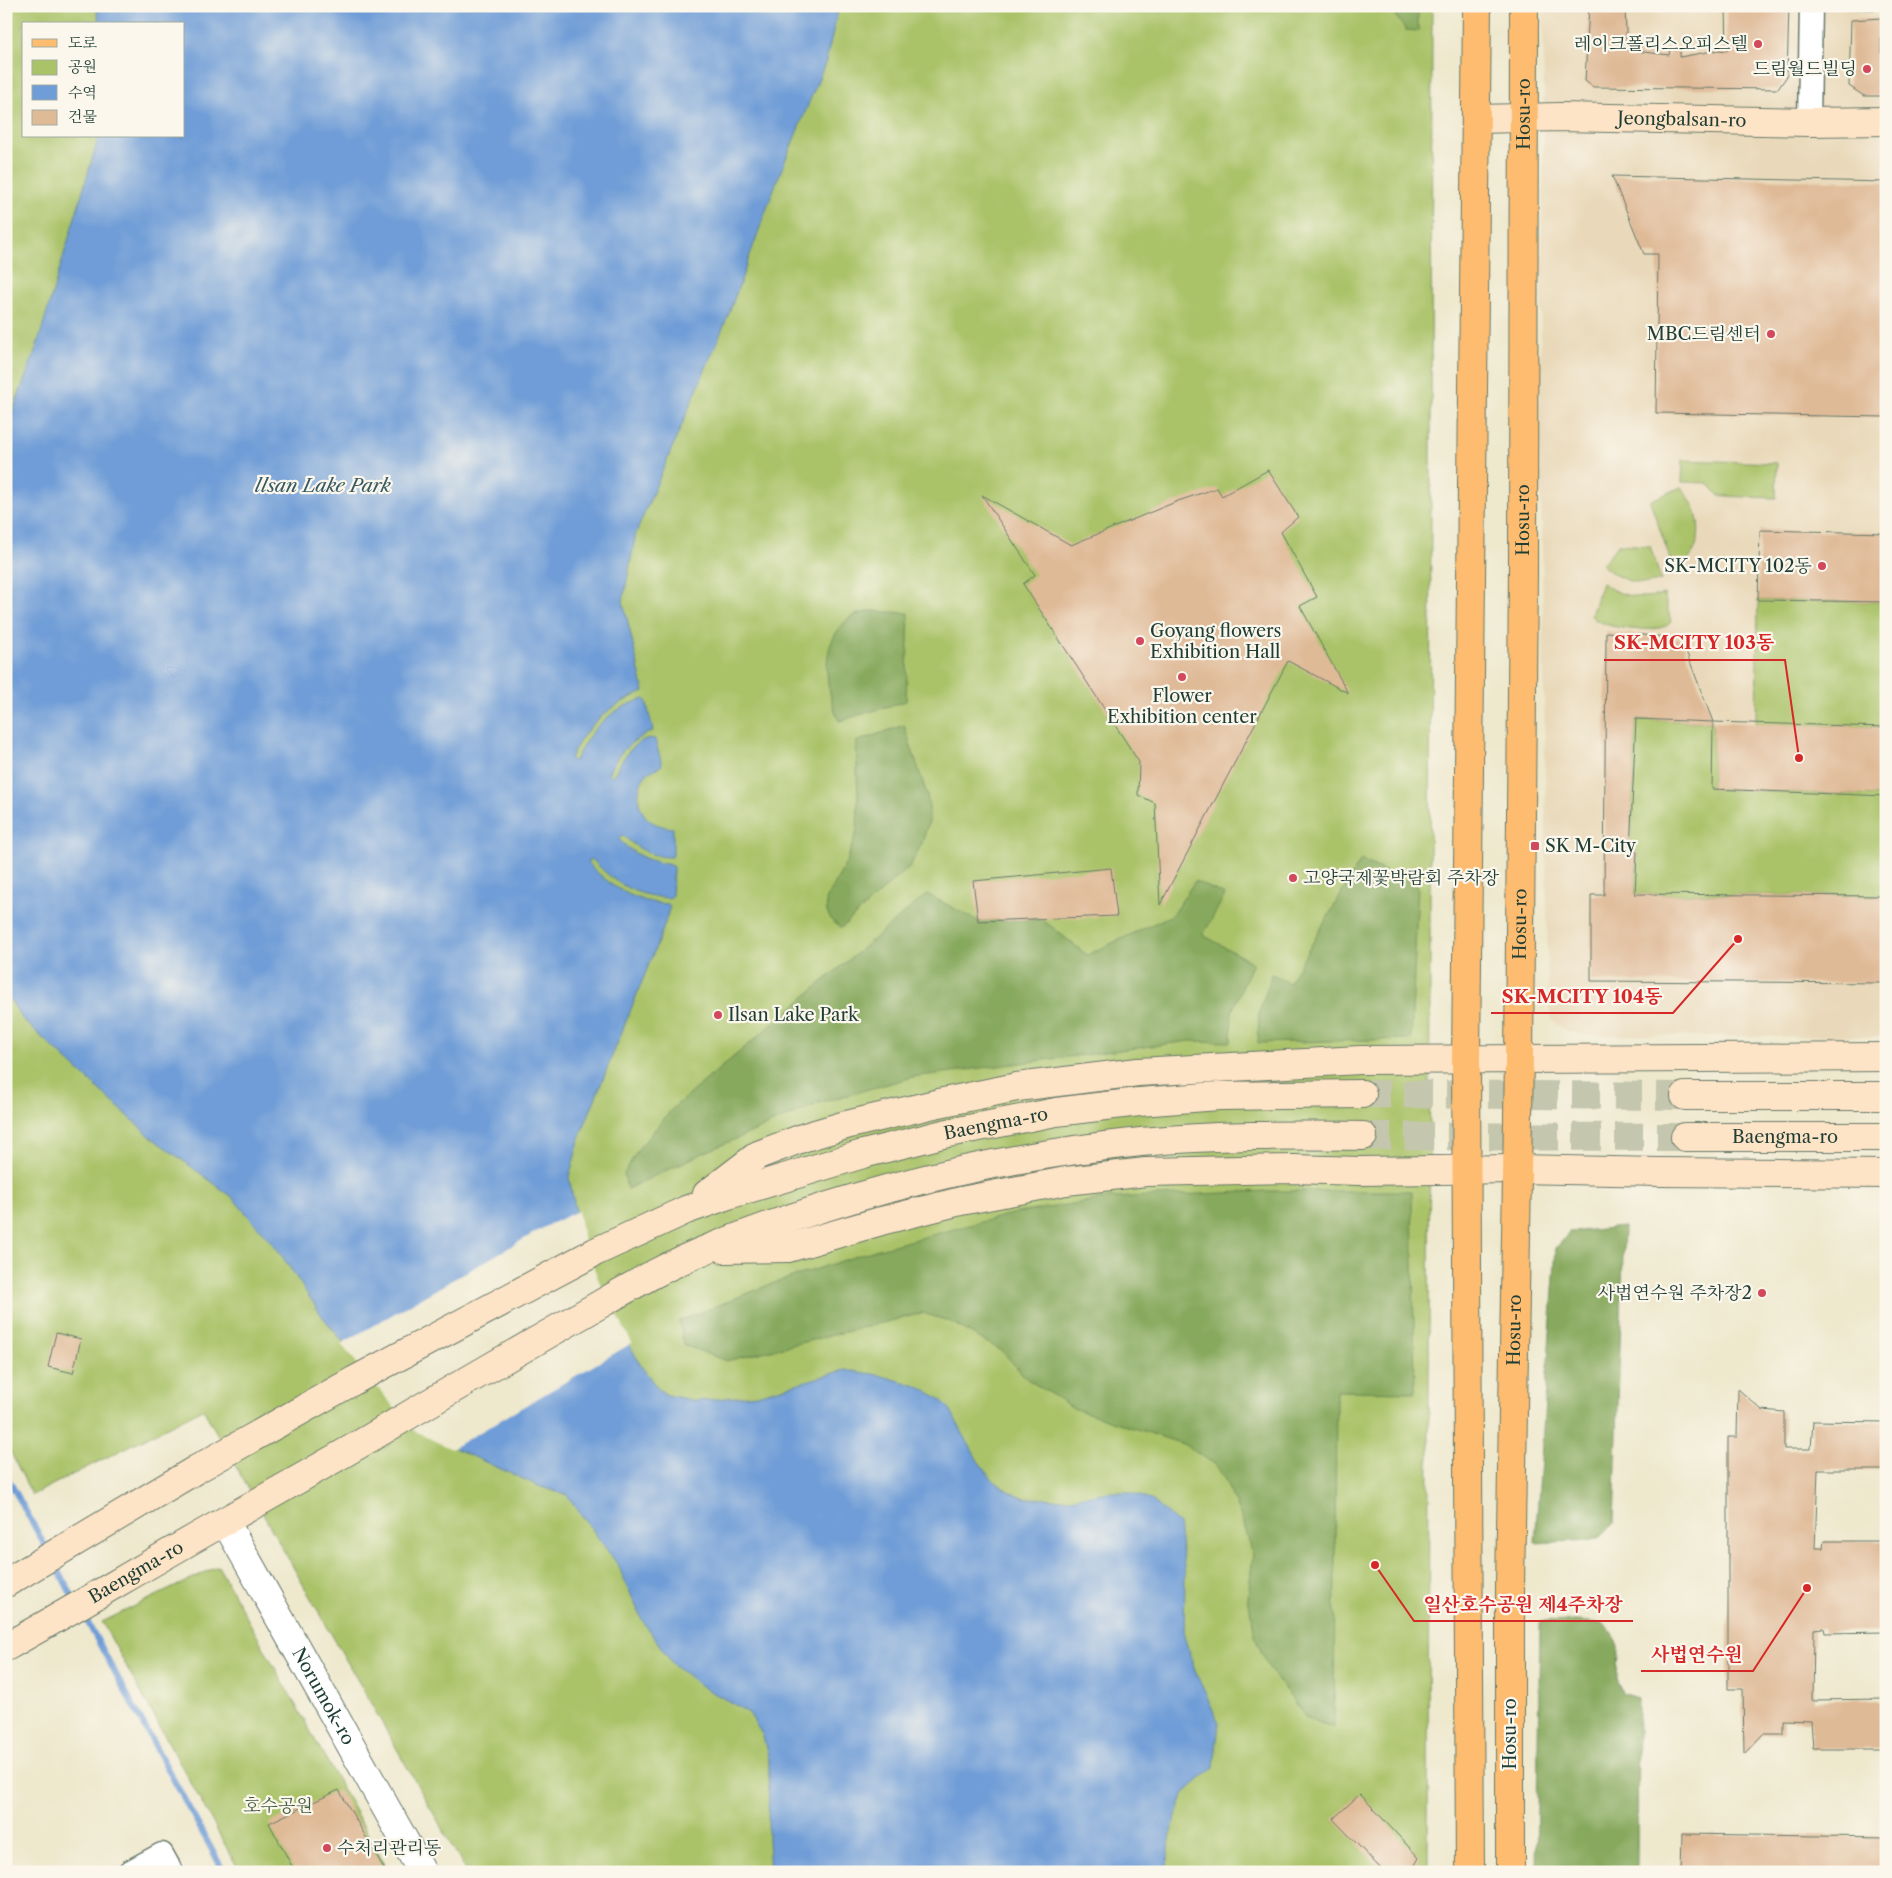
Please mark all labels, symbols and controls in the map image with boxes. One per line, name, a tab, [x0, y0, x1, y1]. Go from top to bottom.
legend	[22, 22, 185, 138]
text: 도로	[68, 33, 97, 52]
place label: 레이크폴리스오피스텔	[1574, 33, 1748, 55]
marker: 레이크폴리스오피스텔	[1752, 38, 1764, 50]
text: 공원	[68, 57, 97, 76]
place label: 드림월드빌딩	[1753, 58, 1857, 80]
marker: 드림월드빌딩	[1861, 63, 1873, 75]
street label: Hosu-ro	[1513, 78, 1535, 150]
text: 수역	[68, 83, 97, 102]
text: 건물	[68, 107, 97, 126]
street label: Jeongbalsan-ro	[1614, 107, 1747, 132]
place label: MBC드림센터	[1647, 323, 1761, 345]
marker: MBC드림센터	[1765, 328, 1777, 340]
water label: llsan Lake Park	[255, 474, 391, 497]
street label: Hosu-ro	[1512, 484, 1534, 556]
place label: SK-MCITY 102동	[1664, 555, 1812, 577]
marker: SK-MCITY 102동	[1816, 560, 1828, 572]
place label: Goyang flowers Exhibition Hall	[1150, 620, 1281, 663]
callout: SK-MCITY 103동	[1604, 626, 1785, 660]
text: SK-MCITY 103동	[1614, 631, 1774, 654]
marker: Goyang flowers Exhibition Hall	[1134, 635, 1146, 647]
marker: Flower Exhibition center	[1176, 671, 1188, 683]
place label: Flower Exhibition center	[1107, 685, 1257, 728]
place label: SK M-City	[1545, 835, 1637, 857]
marker: SK M-City	[1529, 840, 1541, 852]
place label: 고양국제꽃박람회 주차장	[1303, 867, 1500, 889]
marker: 고양국제꽃박람회 주차장	[1287, 872, 1299, 884]
street label: Hosu-ro	[1509, 888, 1531, 960]
callout: SK-MCITY 104동	[1491, 979, 1673, 1013]
text: SK-MCITY 104동	[1502, 985, 1663, 1008]
place label: Ilsan Lake Park	[728, 1004, 860, 1026]
marker: Ilsan Lake Park	[712, 1009, 724, 1021]
street label: Baengma-ro	[942, 1103, 1050, 1145]
street label: Baengma-ro	[1732, 1126, 1838, 1148]
place label: 사법연수원 주차장2	[1598, 1282, 1752, 1304]
marker: 사법연수원 주차장2	[1756, 1287, 1768, 1299]
street label: Hosu-ro	[1503, 1294, 1526, 1366]
street label: Baengma-ro	[85, 1536, 187, 1608]
callout: 일산호수공원 제4주차장	[1414, 1587, 1633, 1621]
text: 일산호수공원 제4주차장	[1423, 1593, 1623, 1616]
callout: 사법연수원	[1641, 1637, 1753, 1671]
text: 사법연수원	[1651, 1643, 1743, 1666]
street label: Norumok-ro	[287, 1644, 359, 1749]
street label: Hosu-ro	[1499, 1698, 1521, 1770]
park label: 호수공원	[243, 1795, 313, 1817]
place label: 수처리관리동	[337, 1837, 441, 1859]
marker: 수처리관리동	[321, 1842, 333, 1854]

